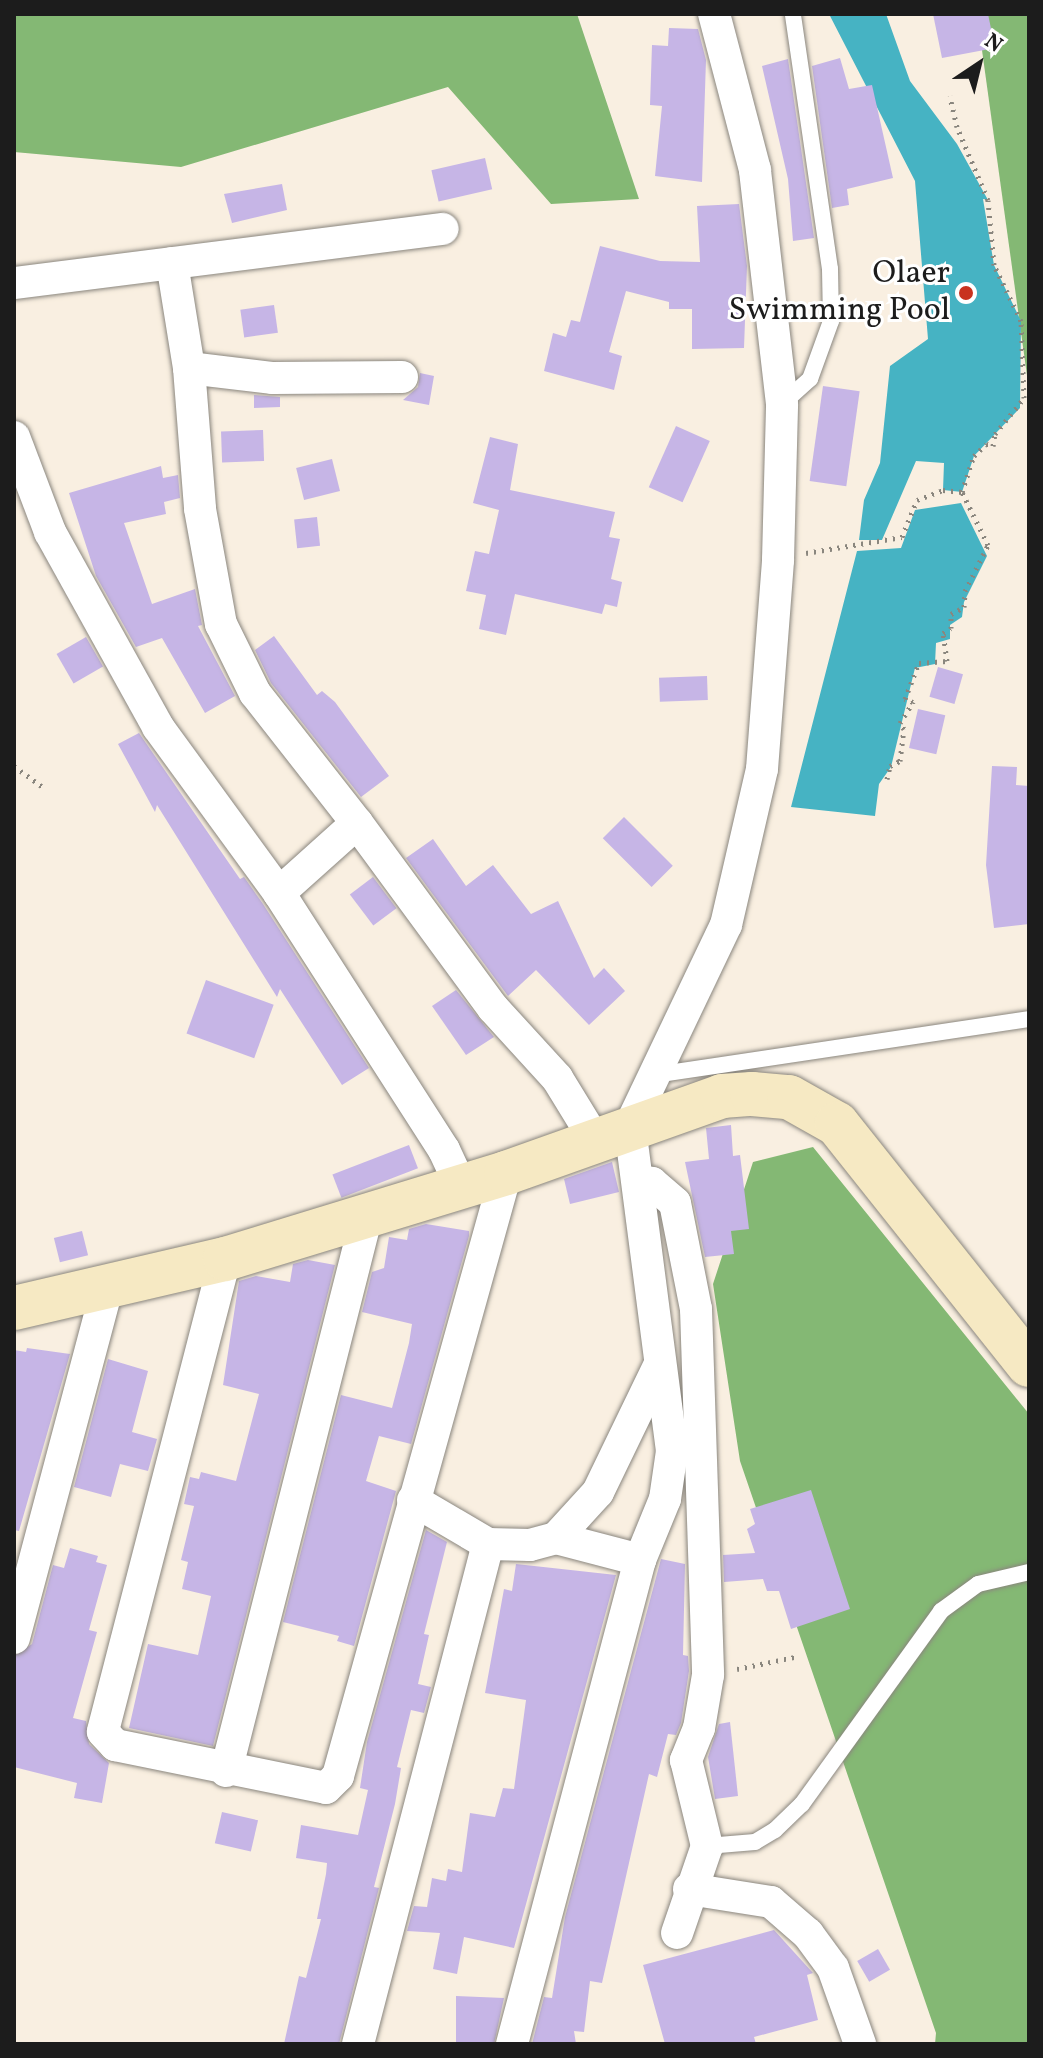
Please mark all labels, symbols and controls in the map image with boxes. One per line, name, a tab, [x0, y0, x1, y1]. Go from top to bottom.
north arrow	[939, 24, 1019, 104]
text: N	[978, 27, 1008, 61]
place label: Olaer Swimming Pool	[729, 256, 950, 331]
marker: Olaer Swimming Pool	[957, 284, 975, 302]

